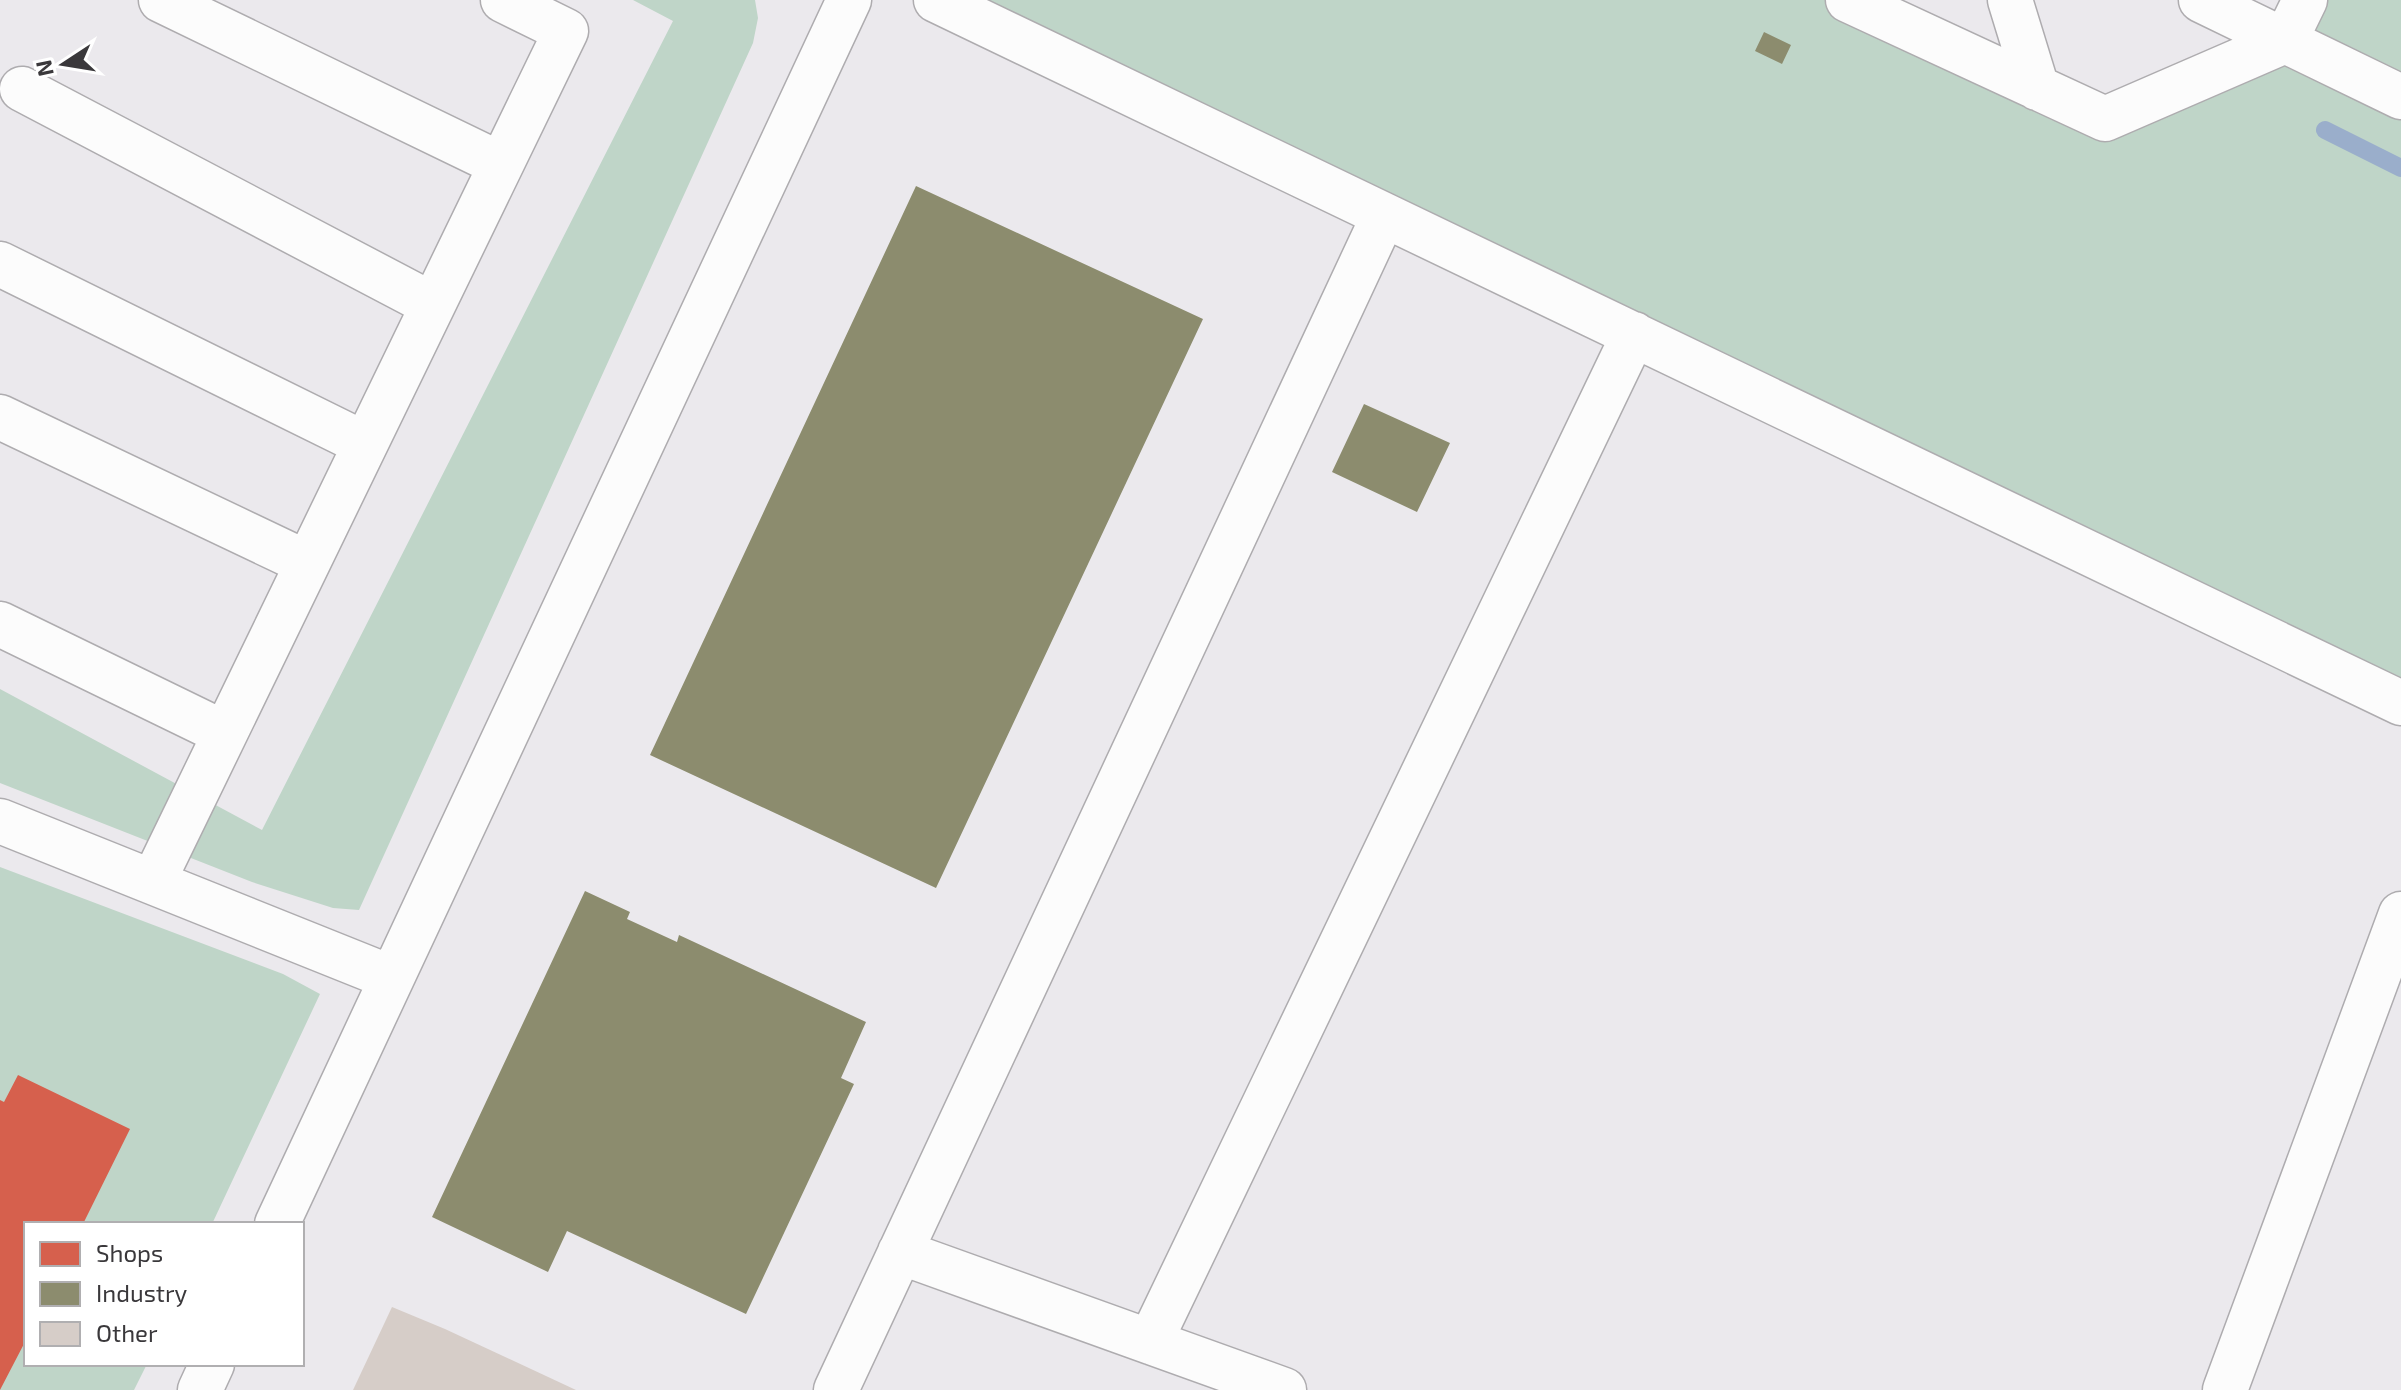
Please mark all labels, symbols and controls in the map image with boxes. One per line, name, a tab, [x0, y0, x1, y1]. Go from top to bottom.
north arrow	[24, 24, 104, 104]
text: N	[29, 58, 58, 79]
legend	[24, 1222, 304, 1366]
text: Shops	[96, 1238, 163, 1267]
text: Industry	[96, 1278, 188, 1307]
text: Other	[96, 1318, 158, 1347]

